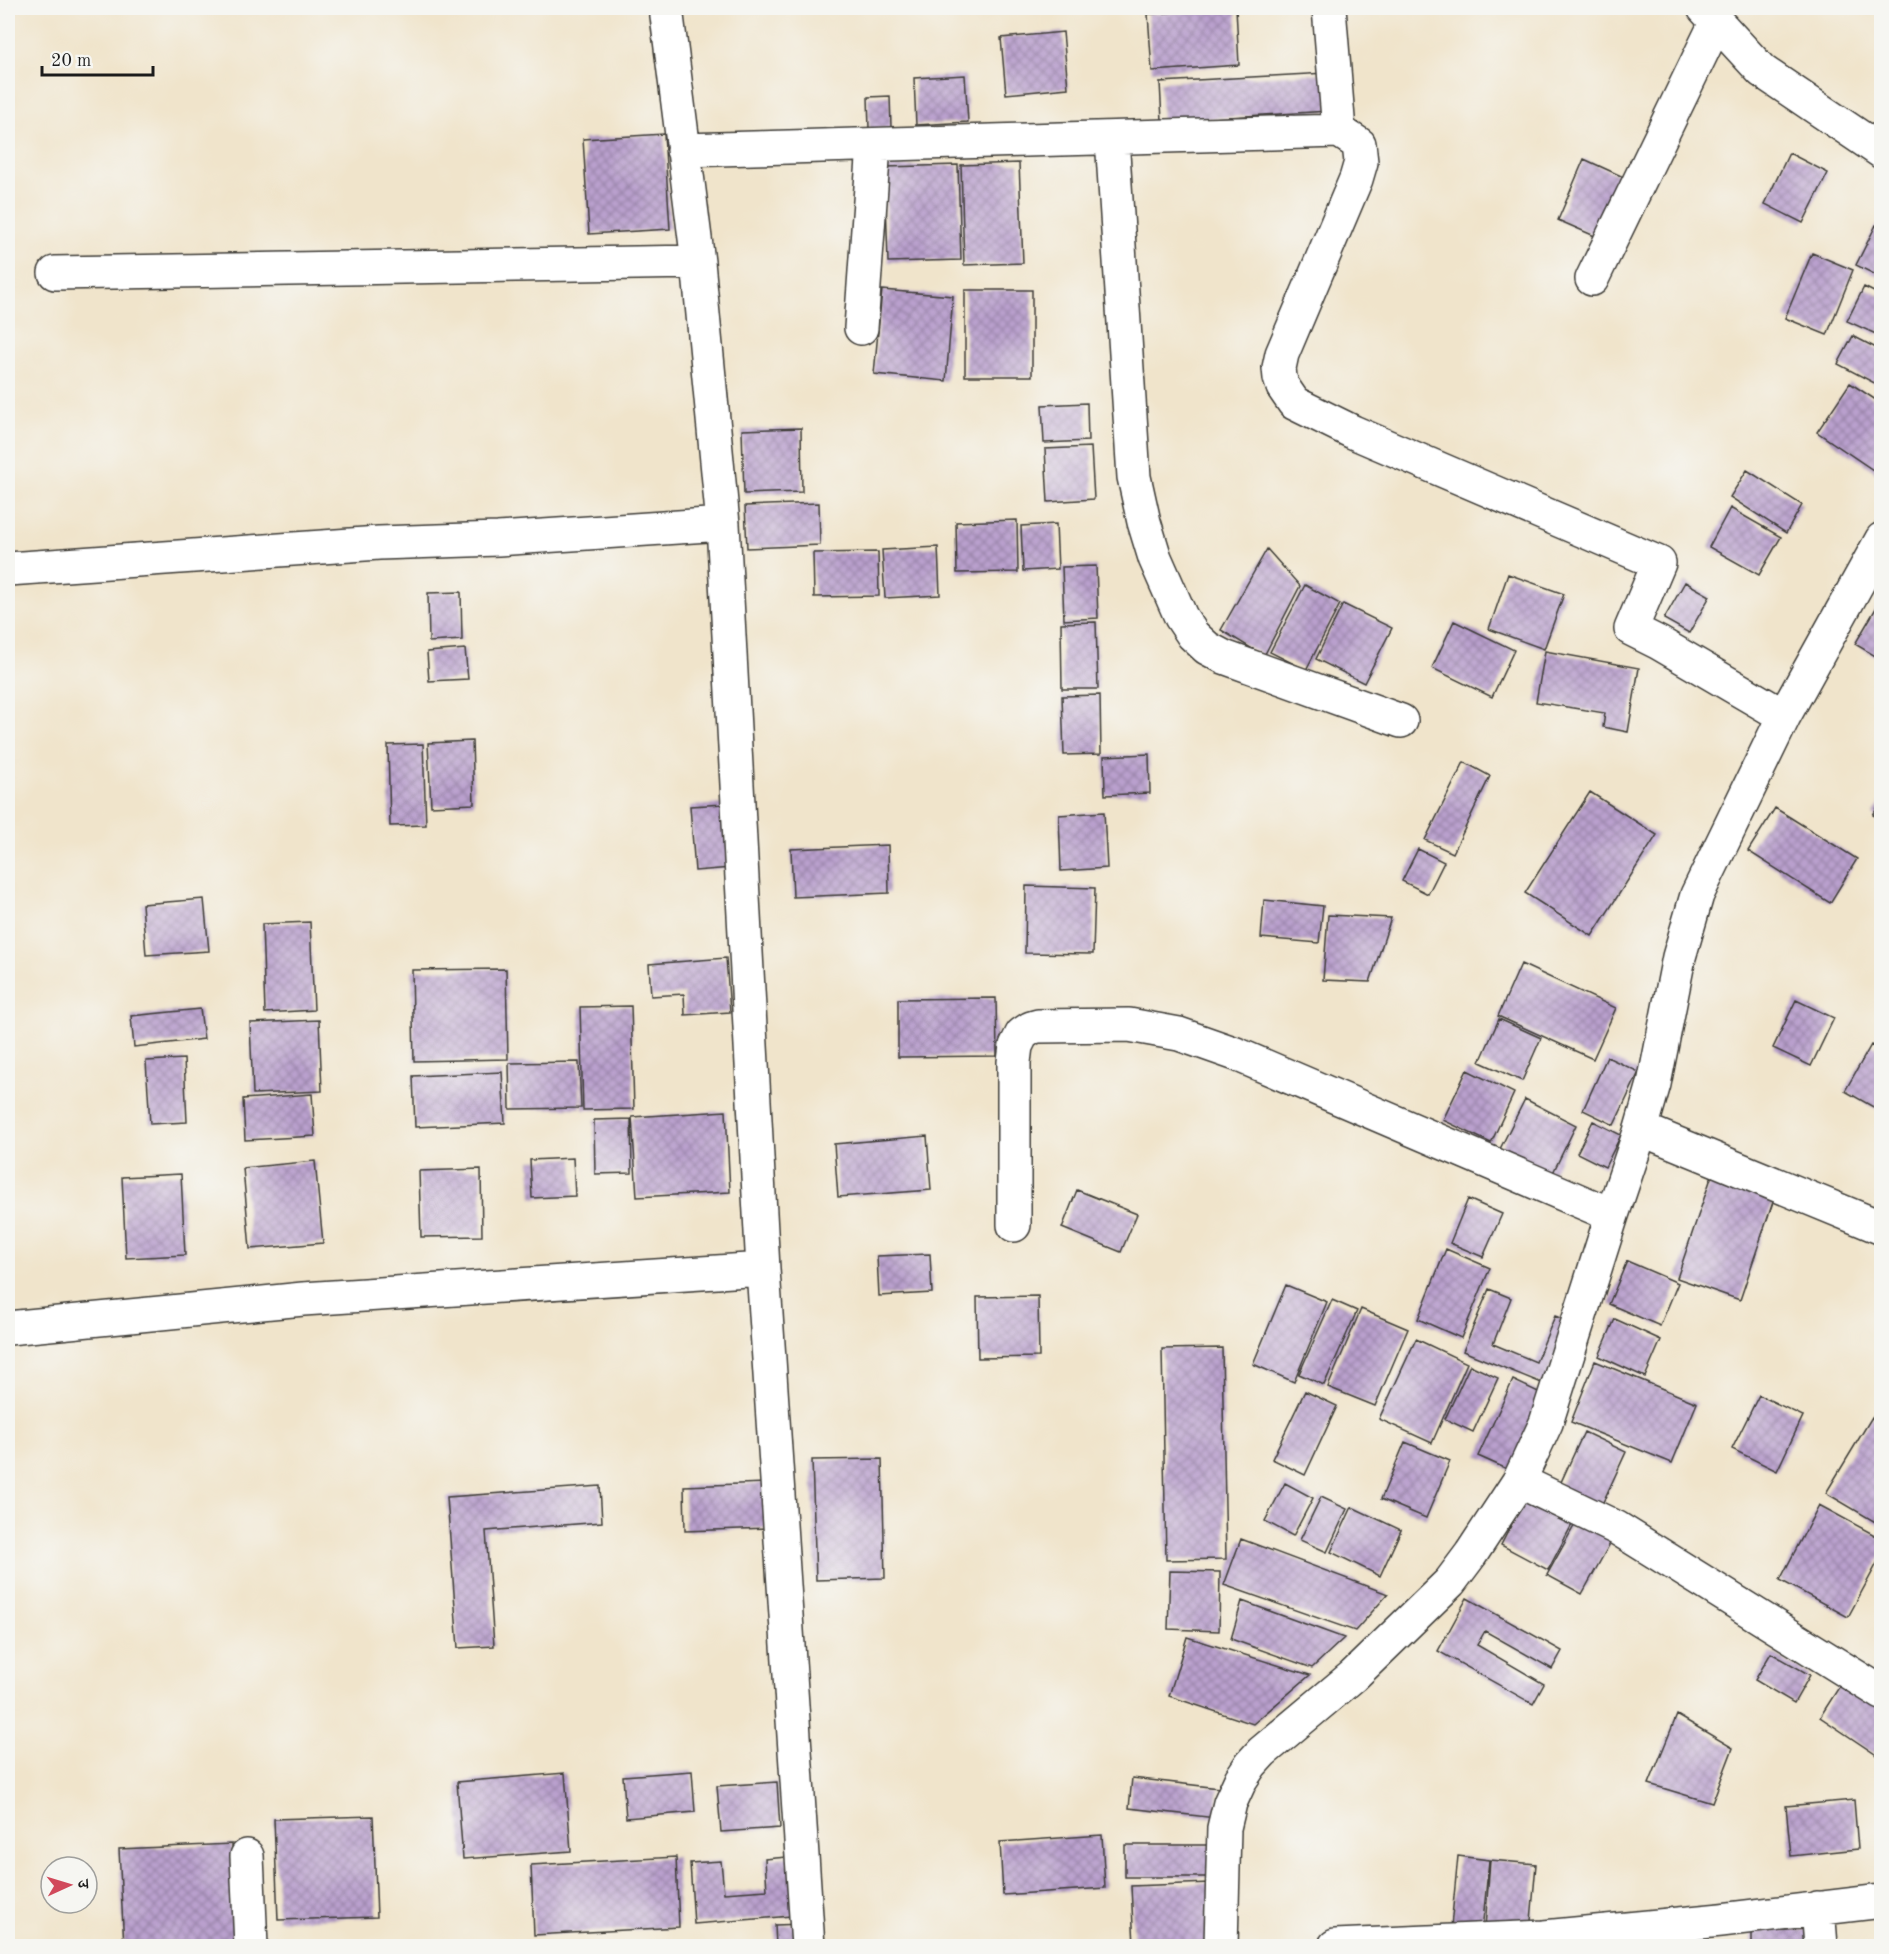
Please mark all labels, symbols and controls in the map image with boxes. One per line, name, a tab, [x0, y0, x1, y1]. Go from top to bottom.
scale bar	[42, 39, 153, 77]
text: 20 m	[51, 52, 91, 70]
north arrow	[39, 1855, 99, 1915]
text: उ	[74, 1878, 90, 1891]

